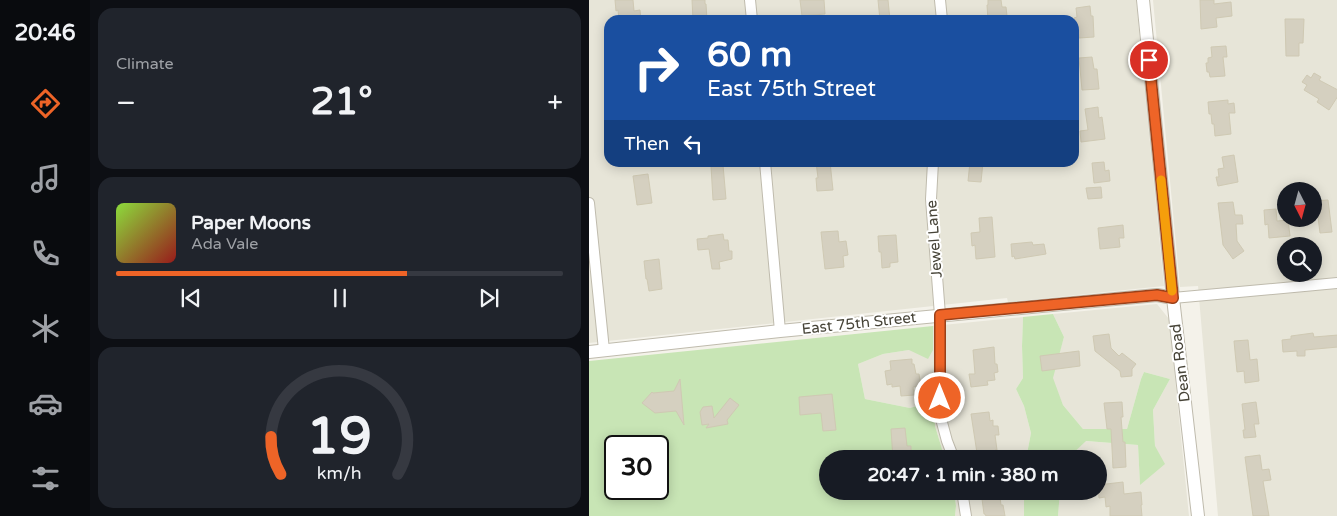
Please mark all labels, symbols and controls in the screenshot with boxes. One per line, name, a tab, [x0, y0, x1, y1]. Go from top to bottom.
text: 20:46	[15, 20, 75, 46]
text: 60 m	[707, 34, 792, 76]
icon: right	[624, 35, 689, 100]
pin	[1128, 39, 1170, 81]
icon: arrive	[1135, 46, 1163, 74]
text: Climate	[116, 54, 174, 74]
text: East 75th Street	[707, 76, 876, 102]
text: 21°	[311, 79, 373, 125]
icon: directions	[28, 86, 63, 121]
text: −	[116, 86, 136, 120]
text: +	[547, 86, 563, 120]
icon: left	[679, 130, 707, 158]
text: Then	[624, 133, 669, 155]
icon: music	[28, 161, 63, 196]
north arrow	[1277, 182, 1321, 228]
map controls	[1277, 182, 1322, 282]
street label: Jewel Lane	[922, 199, 946, 279]
text: Paper Moons	[191, 212, 311, 234]
text: Ada Vale	[191, 234, 258, 254]
icon: phone	[28, 236, 63, 271]
button: search	[1277, 237, 1322, 282]
icon: previous	[177, 284, 205, 312]
icon: pause	[326, 284, 354, 312]
icon: next	[475, 284, 503, 312]
street label: East 75th Street	[801, 308, 917, 338]
icon: climate	[28, 311, 63, 346]
street label: Dean Road	[1166, 323, 1194, 403]
position arrow	[913, 371, 965, 423]
icon: car	[28, 386, 63, 421]
text: 19	[307, 405, 372, 468]
speed limit sign: 30	[604, 435, 669, 500]
icon: filters	[28, 461, 63, 496]
text: km/h	[317, 463, 362, 484]
text: 20:47 · 1 min · 380 m	[867, 464, 1059, 486]

